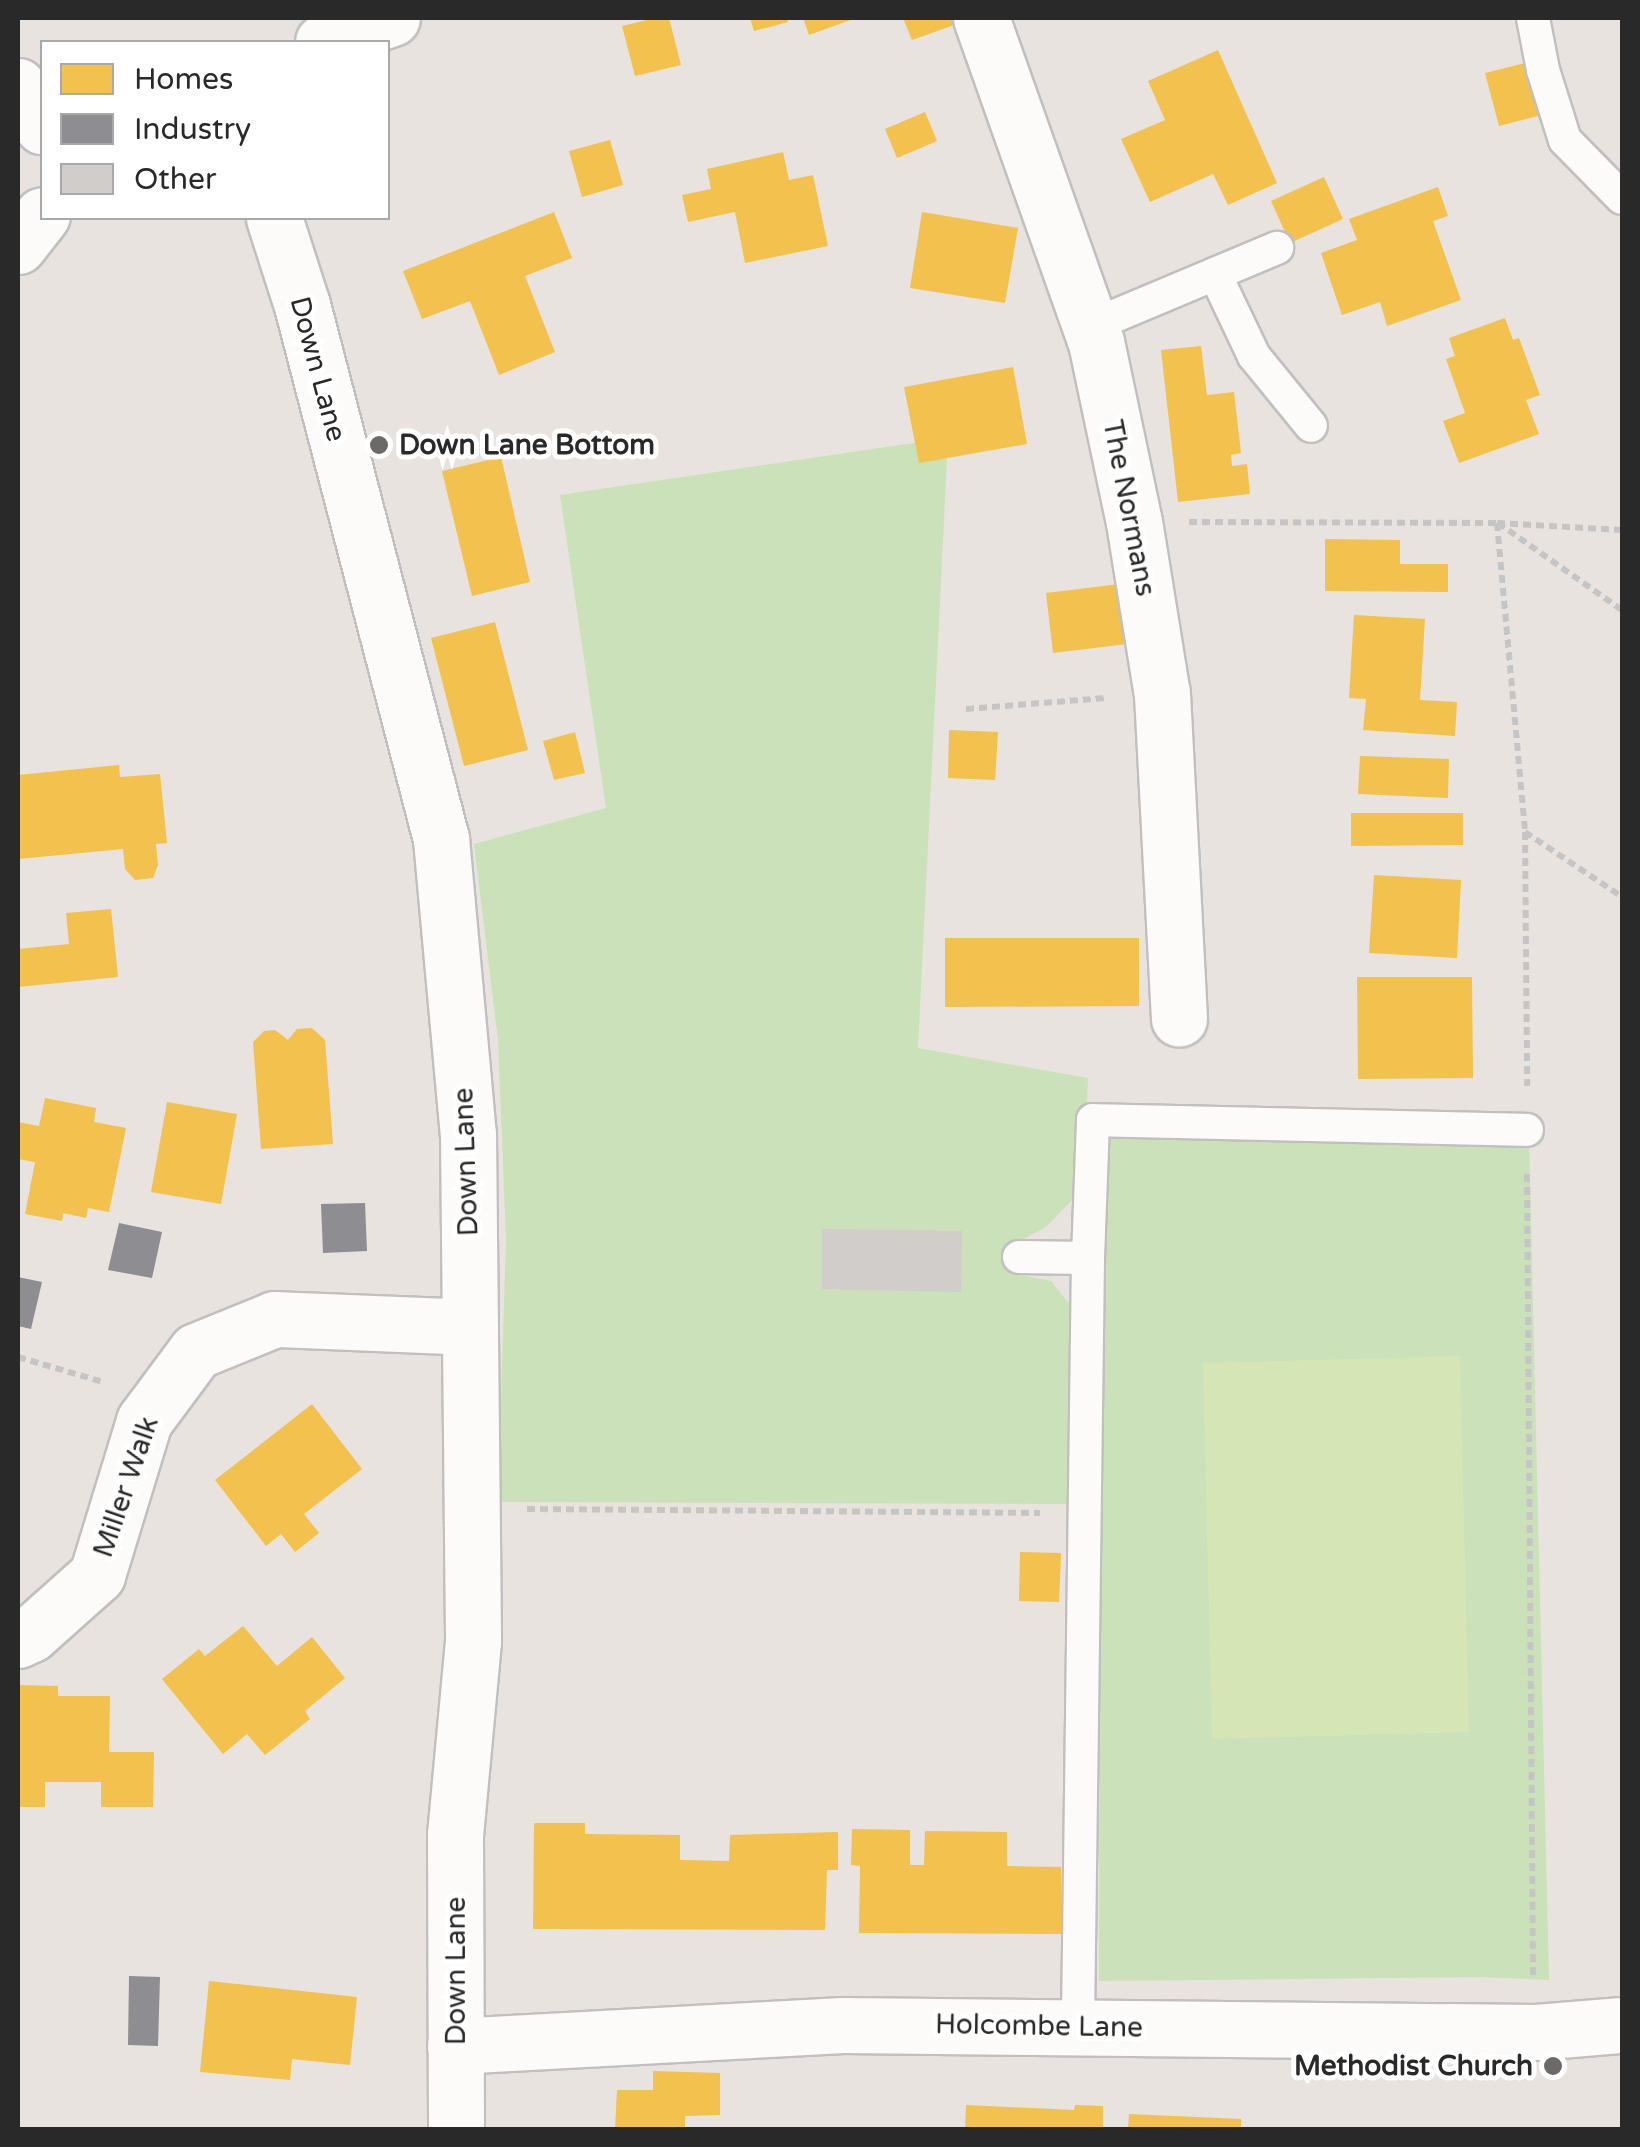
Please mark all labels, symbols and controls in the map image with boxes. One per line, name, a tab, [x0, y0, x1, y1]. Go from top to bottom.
legend	[40, 40, 390, 220]
text: Homes	[134, 61, 233, 98]
text: Industry	[134, 111, 251, 148]
text: Other	[134, 161, 217, 198]
street label: Down Lane	[283, 293, 353, 445]
street label: The Normans	[1095, 417, 1163, 599]
place label: Down Lane Bottom	[399, 428, 655, 462]
marker: Down Lane Bottom	[368, 434, 390, 456]
street label: Down Lane	[447, 1087, 485, 1237]
street label: Miller Walk	[86, 1412, 166, 1562]
street label: Down Lane	[439, 1897, 473, 2045]
street label: Holcombe Lane	[935, 2007, 1143, 2045]
place label: Methodist Church	[1294, 2049, 1533, 2083]
marker: Methodist Church	[1542, 2055, 1564, 2077]

